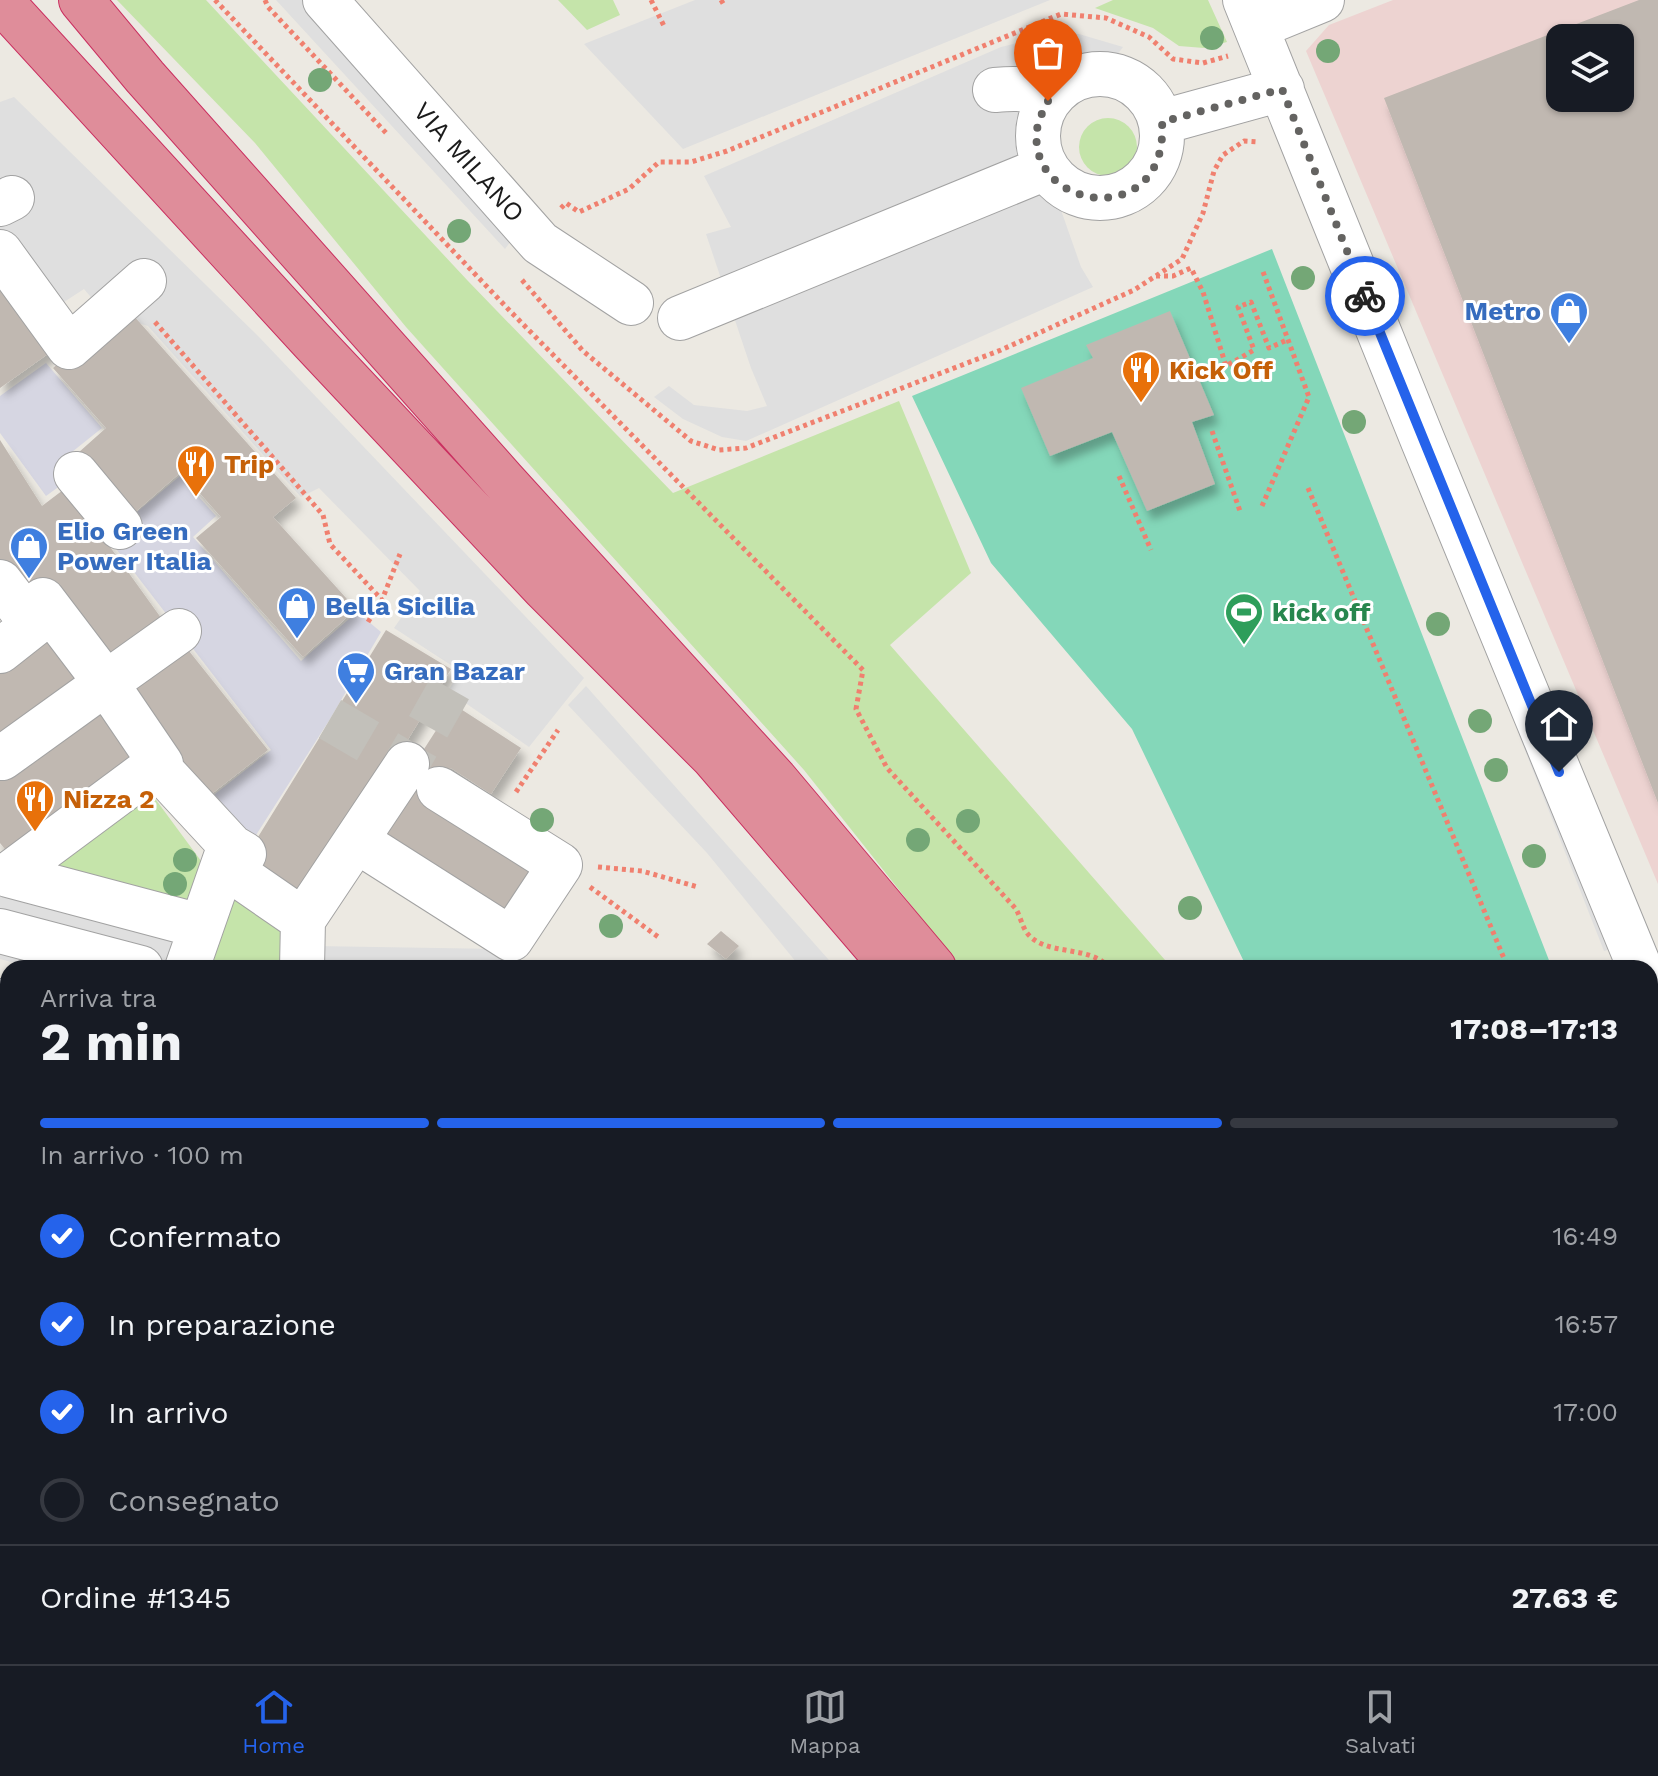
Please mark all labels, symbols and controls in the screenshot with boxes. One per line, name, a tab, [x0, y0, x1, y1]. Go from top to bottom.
pin	[1014, 19, 1082, 101]
map controls	[1546, 24, 1634, 112]
button: layers	[1546, 24, 1634, 112]
icon: bag	[1026, 31, 1070, 75]
street label: VIA MILANO	[407, 96, 531, 228]
courier	[1325, 256, 1405, 336]
icon: bike	[1343, 274, 1387, 318]
shop icon: Metro	[1548, 290, 1590, 345]
place label: Metro	[1465, 296, 1541, 326]
restaurant icon: Kick Off	[1120, 349, 1162, 404]
place label: Kick Off	[1169, 355, 1274, 385]
restaurant icon: Trip	[175, 443, 217, 498]
place label: Trip	[224, 449, 274, 479]
place label: Elio Green Power Italia	[57, 516, 212, 576]
shop icon: Elio Green Power Italia	[8, 525, 50, 580]
shop icon: Bella Sicilia	[276, 585, 318, 640]
place label: Bella Sicilia	[325, 591, 475, 621]
sports icon: kick off	[1223, 591, 1265, 646]
place label: kick off	[1272, 597, 1371, 627]
supermarket icon: Gran Bazar	[335, 650, 377, 705]
place label: Gran Bazar	[384, 656, 526, 686]
pin	[1525, 690, 1593, 772]
icon: home	[1537, 702, 1581, 746]
restaurant icon: Nizza 2	[14, 778, 56, 833]
place label: Nizza 2	[63, 784, 154, 814]
text: Arriva tra	[40, 983, 157, 1013]
text: 17:08–17:13	[1450, 1011, 1618, 1046]
text: 2 min	[40, 1012, 182, 1073]
text: In arrivo · 100 m	[40, 1140, 244, 1170]
icon: check	[40, 1214, 84, 1258]
text: Confermato	[108, 1219, 281, 1254]
text: 16:49	[1552, 1221, 1618, 1251]
icon: check	[40, 1302, 84, 1346]
text: In preparazione	[108, 1307, 336, 1342]
text: 16:57	[1555, 1309, 1618, 1339]
icon: check	[40, 1390, 84, 1434]
text: In arrivo	[108, 1395, 229, 1430]
text: 17:00	[1553, 1397, 1618, 1427]
text: Consegnato	[108, 1483, 280, 1518]
text: Ordine #1345	[40, 1580, 231, 1615]
text: 27.63 €	[1512, 1580, 1618, 1615]
tab: Home	[242, 1685, 305, 1758]
tab: Mappa	[789, 1685, 861, 1758]
tab: Salvati	[1345, 1685, 1416, 1758]

